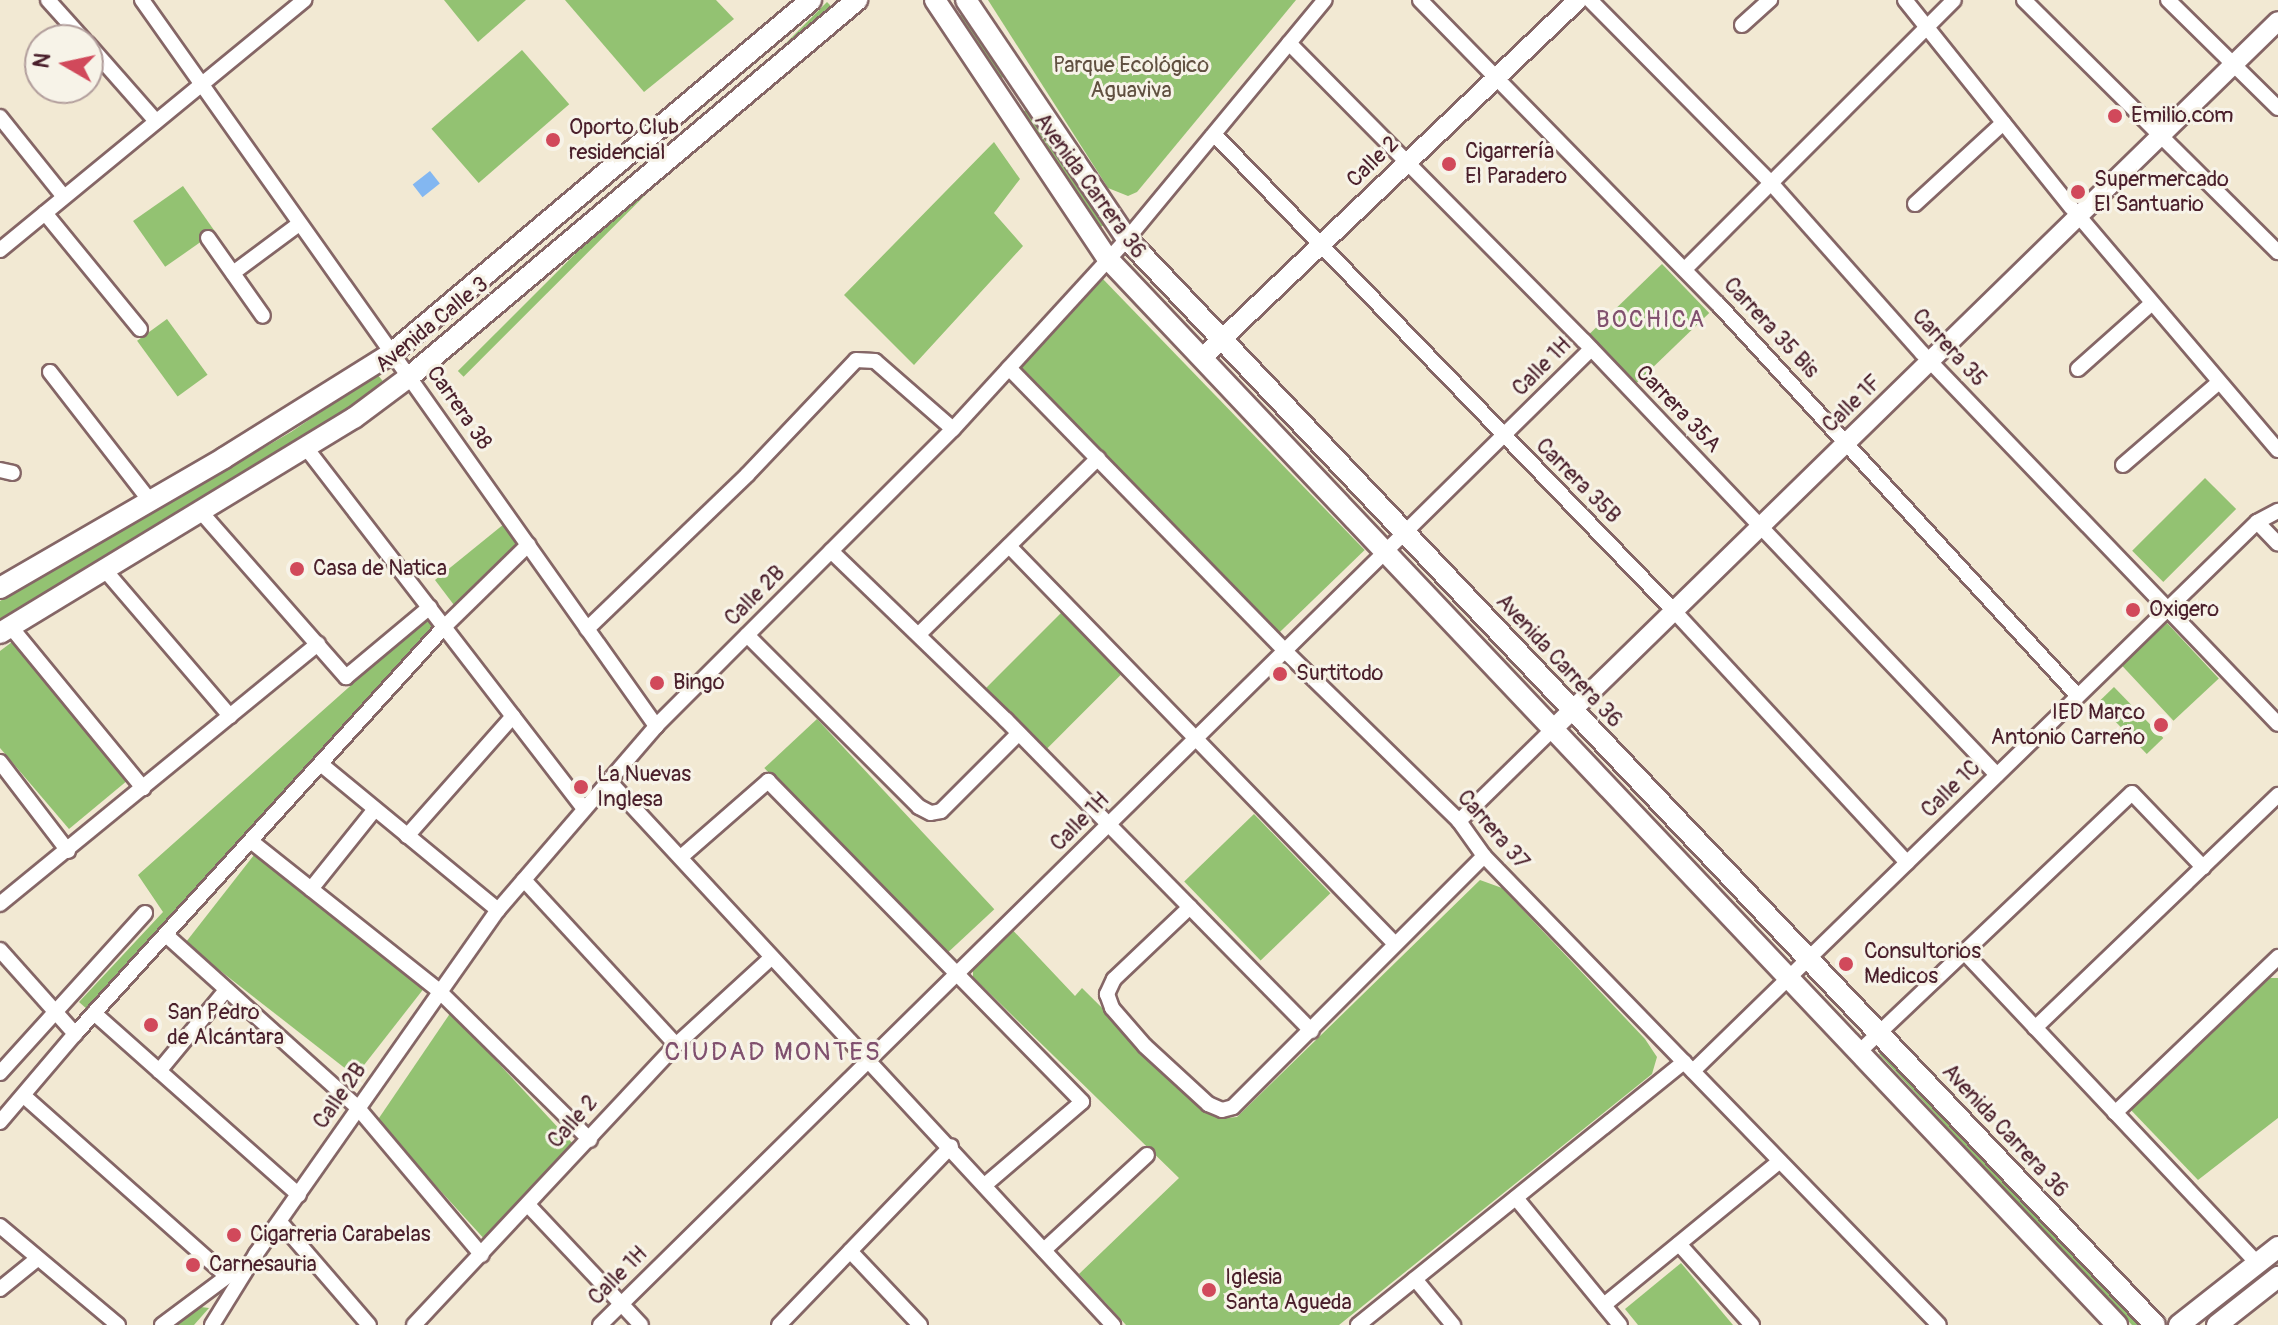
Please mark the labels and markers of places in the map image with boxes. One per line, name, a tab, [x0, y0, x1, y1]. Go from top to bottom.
place label: Emilio.com	[2131, 103, 2234, 129]
marker: Emilio.com	[2106, 107, 2124, 125]
place label: Oporto Club residencial	[569, 114, 679, 166]
marker: Oporto Club residencial	[544, 131, 562, 149]
place label: Cigarrería El Paradero	[1465, 138, 1567, 190]
marker: Cigarrería El Paradero	[1440, 155, 1458, 173]
place label: Supermercado El Santuario	[2094, 166, 2229, 218]
marker: Supermercado El Santuario	[2069, 183, 2087, 201]
place label: Casa de Natica	[313, 556, 447, 582]
marker: Casa de Natica	[288, 560, 306, 578]
place label: Oxigero	[2149, 597, 2219, 623]
marker: Oxigero	[2124, 601, 2142, 619]
place label: Surtitodo	[1296, 661, 1383, 687]
marker: Surtitodo	[1271, 665, 1289, 683]
place label: Bingo	[673, 670, 724, 696]
marker: Bingo	[648, 674, 666, 692]
place label: IED Marco Antonio Carreño	[1991, 699, 2145, 750]
marker: IED Marco Antonio Carreño	[2152, 716, 2170, 734]
place label: La Nuevas Inglesa	[597, 761, 691, 812]
marker: La Nuevas Inglesa	[572, 778, 590, 796]
place label: Consultorios Medicos	[1864, 938, 1981, 990]
marker: Consultorios Medicos	[1835, 953, 1857, 975]
place label: San Pedro de Alcántara	[167, 999, 284, 1050]
marker: San Pedro de Alcántara	[142, 1016, 160, 1034]
place label: Cigarreria Carabelas	[250, 1222, 431, 1248]
marker: Cigarreria Carabelas	[225, 1226, 243, 1244]
place label: Carnesauria	[209, 1252, 317, 1278]
marker: Carnesauria	[184, 1256, 202, 1274]
place label: Iglesia Santa Agueda	[1225, 1264, 1352, 1316]
marker: Iglesia Santa Agueda	[1200, 1281, 1218, 1299]

